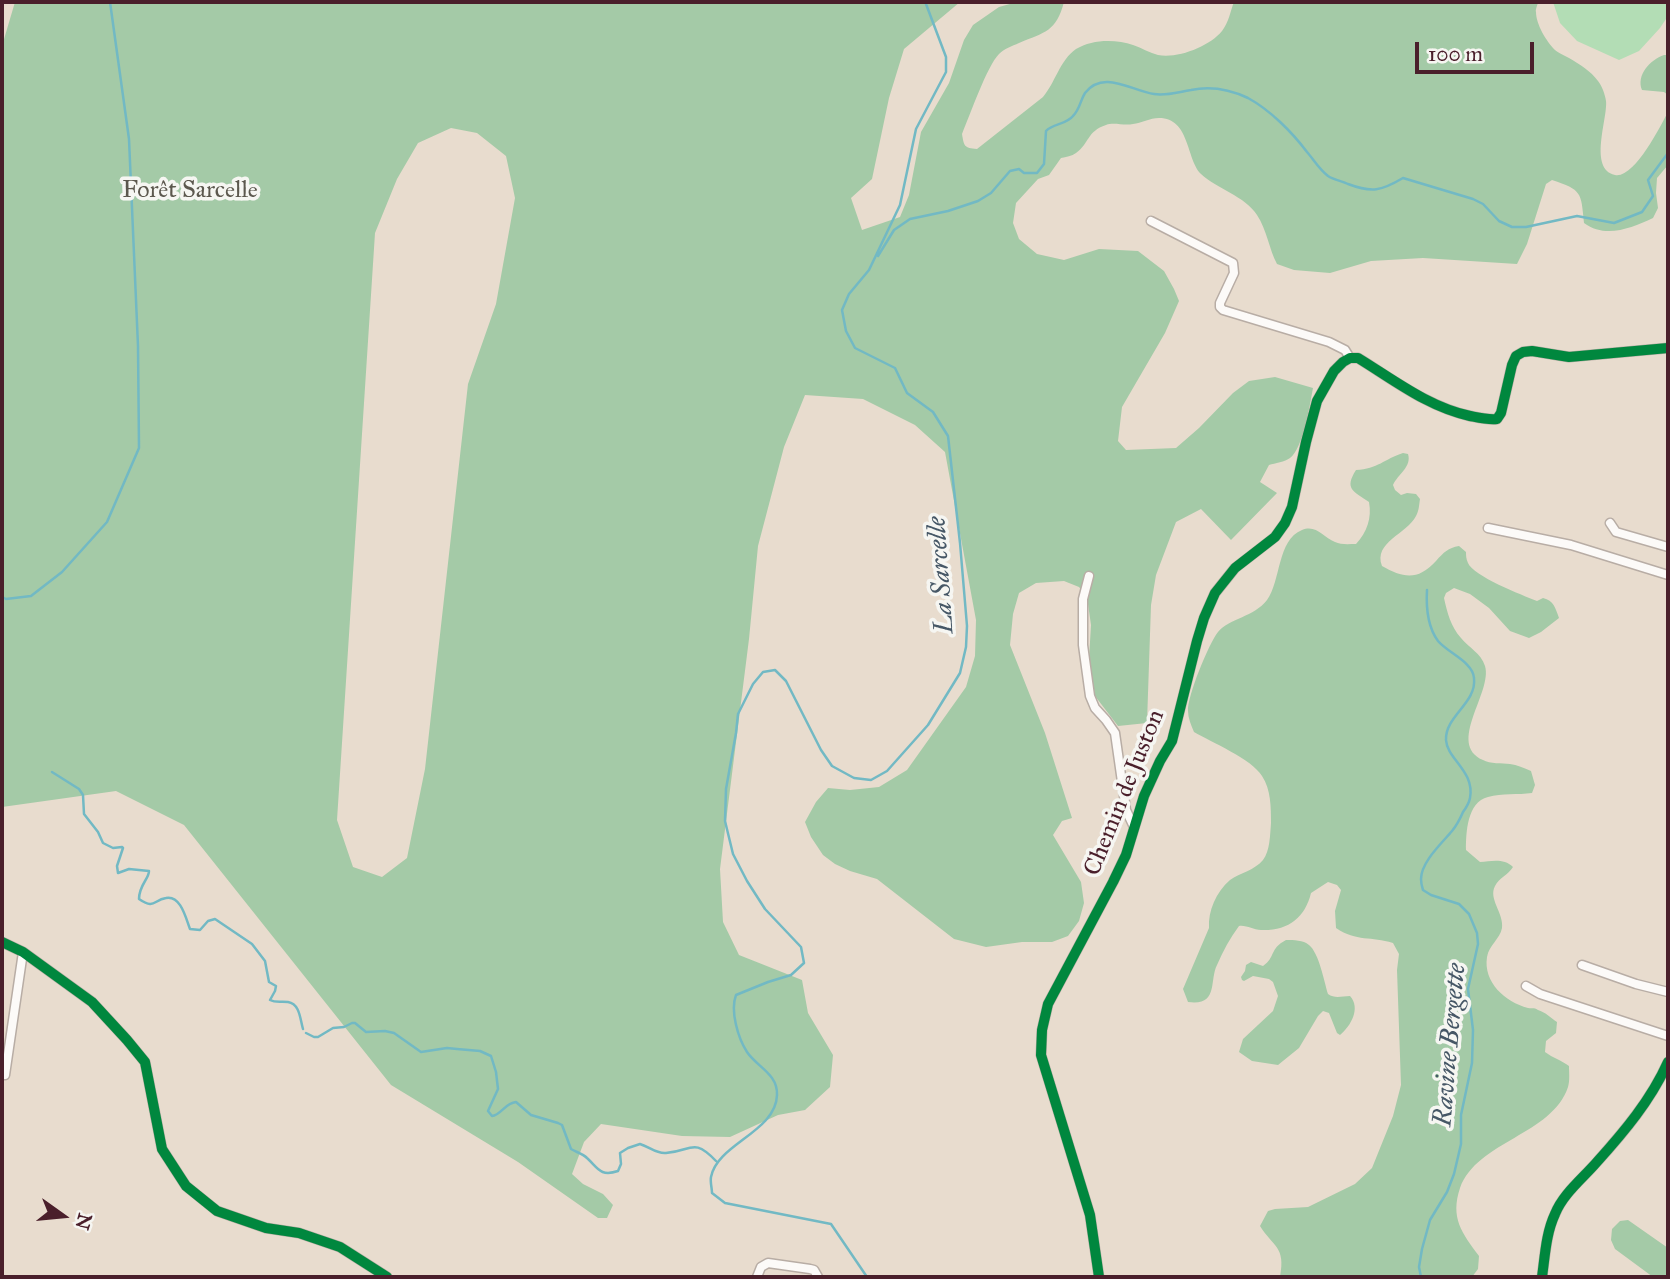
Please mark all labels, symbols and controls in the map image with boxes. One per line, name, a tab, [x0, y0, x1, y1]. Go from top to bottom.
scale bar	[1418, 28, 1537, 72]
text: 100 m	[1428, 41, 1483, 67]
park label: Forêt Sarcelle	[122, 177, 258, 205]
water label: La Sarcelle	[922, 515, 962, 635]
street label: Chemin de Juston	[1079, 706, 1171, 880]
water label: Ravine Bergette	[1428, 962, 1474, 1128]
north arrow	[28, 1181, 98, 1251]
text: N	[71, 1211, 97, 1232]

